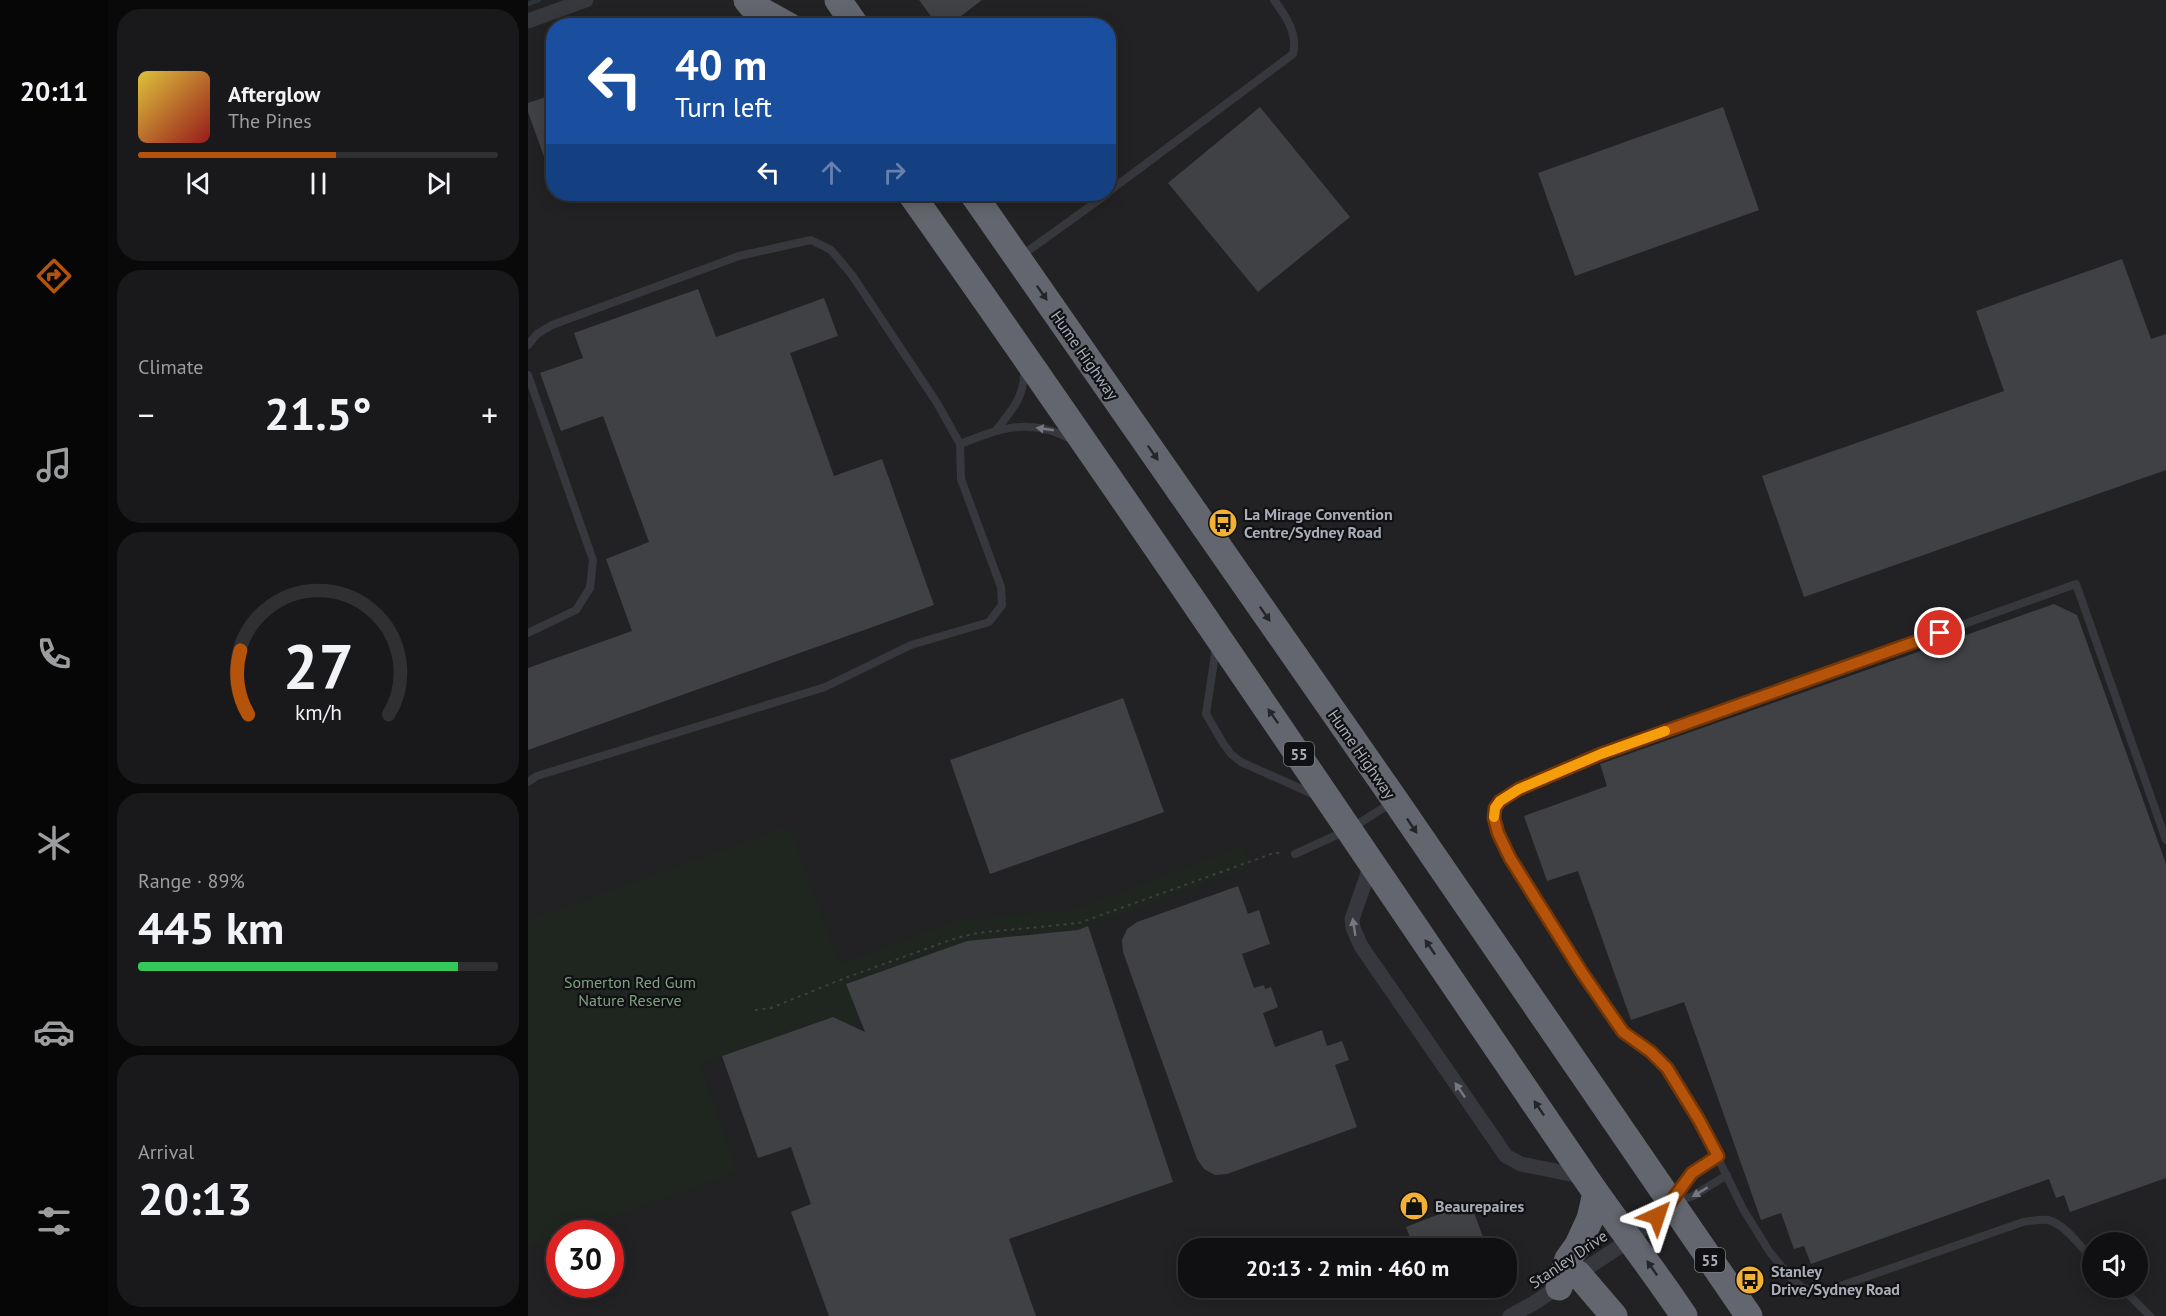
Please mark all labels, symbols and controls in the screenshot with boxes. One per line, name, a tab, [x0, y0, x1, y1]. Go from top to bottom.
text: 40 m	[675, 37, 767, 92]
icon: left	[576, 42, 654, 120]
text: 20:11	[20, 74, 88, 108]
text: Afterglow	[228, 80, 320, 108]
text: Turn left	[675, 90, 772, 124]
text: The Pines	[228, 108, 312, 134]
icon: left	[752, 156, 785, 189]
icon: ahead	[815, 156, 848, 189]
icon: right	[878, 156, 911, 189]
icon: previous	[182, 167, 215, 200]
icon: pause	[302, 167, 335, 200]
icon: next	[422, 167, 455, 200]
icon: directions	[33, 255, 75, 297]
one-way arrow	[1036, 285, 1048, 301]
street label: Hume Highway	[1047, 307, 1123, 404]
text: Climate	[138, 354, 204, 380]
text: 21.5°	[264, 384, 372, 442]
text: −	[138, 393, 155, 436]
text: +	[481, 393, 498, 436]
one-way arrow	[1035, 424, 1054, 433]
icon: music	[33, 444, 75, 486]
one-way arrow	[1147, 445, 1159, 461]
place label: La Mirage Convention Centre/Sydney Road	[1244, 504, 1393, 542]
bus stop icon: La Mirage Convention Centre/Sydney Road	[1207, 507, 1239, 539]
one-way arrow	[1259, 605, 1271, 621]
pin	[1914, 607, 1965, 658]
icon: arrive	[1923, 616, 1956, 649]
text: 27	[283, 625, 353, 706]
icon: phone	[33, 633, 75, 675]
text: km/h	[294, 698, 341, 726]
street label: Hume Highway	[1324, 706, 1400, 803]
one-way arrow	[1267, 709, 1279, 725]
road number: 55	[1284, 742, 1314, 766]
one-way arrow	[1406, 817, 1418, 833]
icon: climate	[33, 822, 75, 864]
text: Range · 89%	[138, 868, 245, 894]
text: 445 km	[138, 898, 284, 956]
one-way arrow	[1350, 917, 1359, 936]
one-way arrow	[1425, 939, 1436, 955]
park label: Somerton Red Gum Nature Reserve	[564, 972, 696, 1010]
icon: car	[33, 1011, 75, 1053]
one-way arrow	[1455, 1082, 1466, 1098]
one-way arrow	[1533, 1101, 1545, 1117]
text: Arrival	[138, 1139, 194, 1165]
text: 20:13	[138, 1169, 252, 1227]
position arrow	[1625, 1184, 1689, 1248]
one-way arrow	[1692, 1186, 1708, 1197]
shop icon: Beaurepaires	[1398, 1190, 1430, 1222]
place label: Beaurepaires	[1435, 1196, 1524, 1216]
icon: filters	[33, 1200, 75, 1242]
speed limit sign: 30	[546, 1220, 624, 1298]
street label: Stanley Drive	[1525, 1226, 1611, 1292]
map controls	[2082, 1232, 2148, 1298]
button: sound	[2082, 1232, 2148, 1298]
road number: 55	[1695, 1248, 1725, 1272]
text: 20:13 · 2 min · 460 m	[1246, 1254, 1449, 1282]
one-way arrow	[1646, 1260, 1658, 1276]
place label: Stanley Drive/Sydney Road	[1771, 1261, 1900, 1299]
bus stop icon: Stanley Drive/Sydney Road	[1734, 1264, 1766, 1296]

